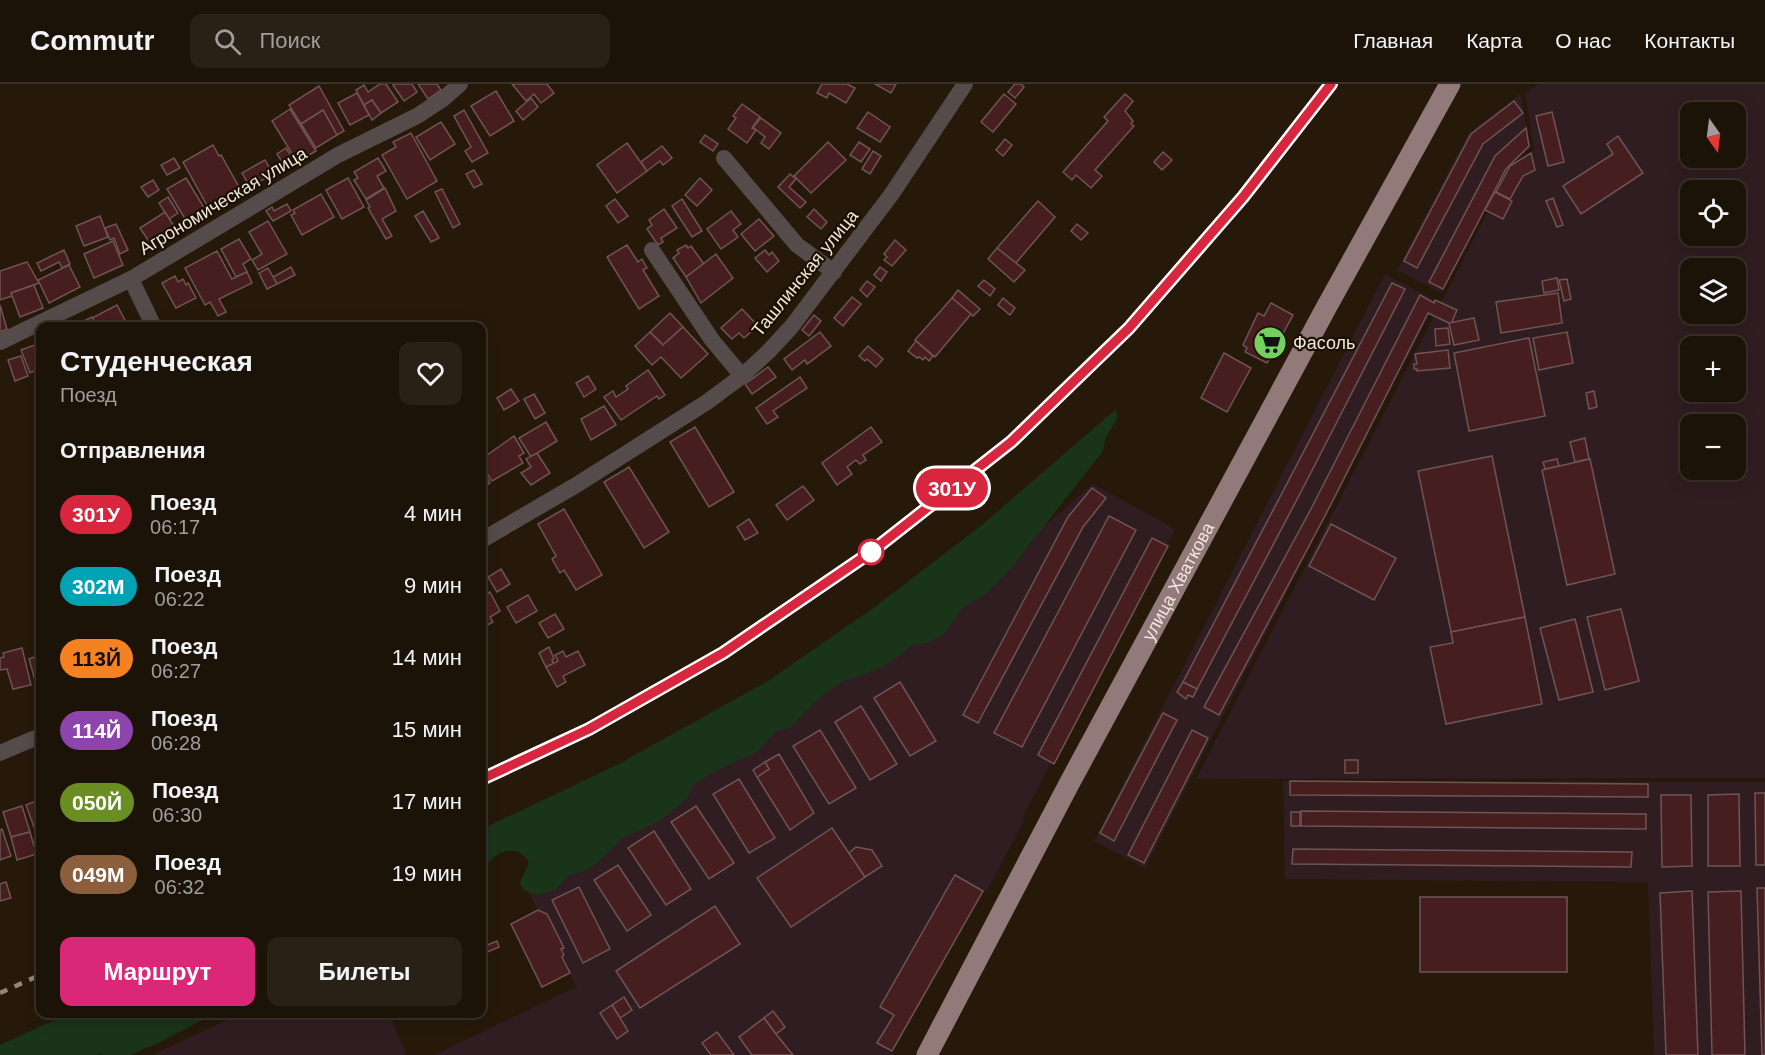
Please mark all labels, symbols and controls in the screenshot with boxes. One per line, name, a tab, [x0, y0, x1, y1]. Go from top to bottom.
search box	[190, 14, 610, 68]
text: Commutr	[30, 25, 154, 56]
icon: search	[211, 25, 244, 58]
text: Поиск	[259, 28, 320, 53]
text: Главная	[1353, 29, 1433, 52]
text: Карта	[1466, 29, 1522, 52]
text: О нас	[1555, 29, 1611, 52]
text: Контакты	[1644, 29, 1735, 52]
north arrow	[1680, 102, 1746, 168]
map controls	[1680, 102, 1746, 480]
street label: Агрономическая улица	[136, 143, 311, 259]
button: locate	[1680, 180, 1746, 246]
street label: Ташлинская улица	[748, 205, 863, 340]
button: layers	[1680, 258, 1746, 324]
supermarket icon: Фасоль	[1252, 325, 1288, 361]
place label: Фасоль	[1293, 333, 1355, 353]
button: +	[1680, 336, 1746, 402]
button: heart	[399, 342, 462, 405]
text: Студенческая	[60, 346, 253, 377]
text: Поезд	[60, 384, 117, 406]
button: −	[1680, 414, 1746, 480]
text: Отправления	[60, 438, 206, 463]
line badge: 301У	[910, 468, 994, 508]
text: 301У	[928, 477, 976, 500]
text: Поезд	[150, 490, 217, 515]
text: 4 мин	[404, 501, 462, 526]
text: 301У	[72, 503, 120, 526]
text: 06:17	[150, 516, 200, 538]
street label: улица Хваткова	[1138, 518, 1219, 644]
unlabelled marker	[858, 539, 884, 565]
text: Поезд	[155, 562, 221, 587]
text: 9 мин	[404, 573, 462, 598]
text: 302М	[72, 575, 125, 598]
text: 06:22	[155, 588, 205, 610]
text: Поезд	[151, 634, 217, 659]
text: 14 мин	[392, 645, 462, 670]
text: 113Й	[72, 647, 121, 670]
text: 06:27	[151, 660, 201, 682]
text: Поезд	[151, 706, 217, 731]
text: 15 мин	[392, 717, 462, 742]
text: 114Й	[72, 719, 121, 742]
text: 06:28	[151, 732, 201, 754]
text: Поезд	[152, 778, 219, 803]
text: 17 мин	[392, 789, 462, 814]
text: 050Й	[72, 791, 122, 814]
text: 06:30	[152, 804, 202, 826]
text: Поезд	[155, 850, 221, 875]
text: 19 мин	[392, 861, 462, 886]
text: 049М	[72, 863, 125, 886]
text: 06:32	[155, 876, 205, 898]
button: Маршрут	[60, 937, 255, 1006]
button: Билеты	[267, 937, 462, 1006]

